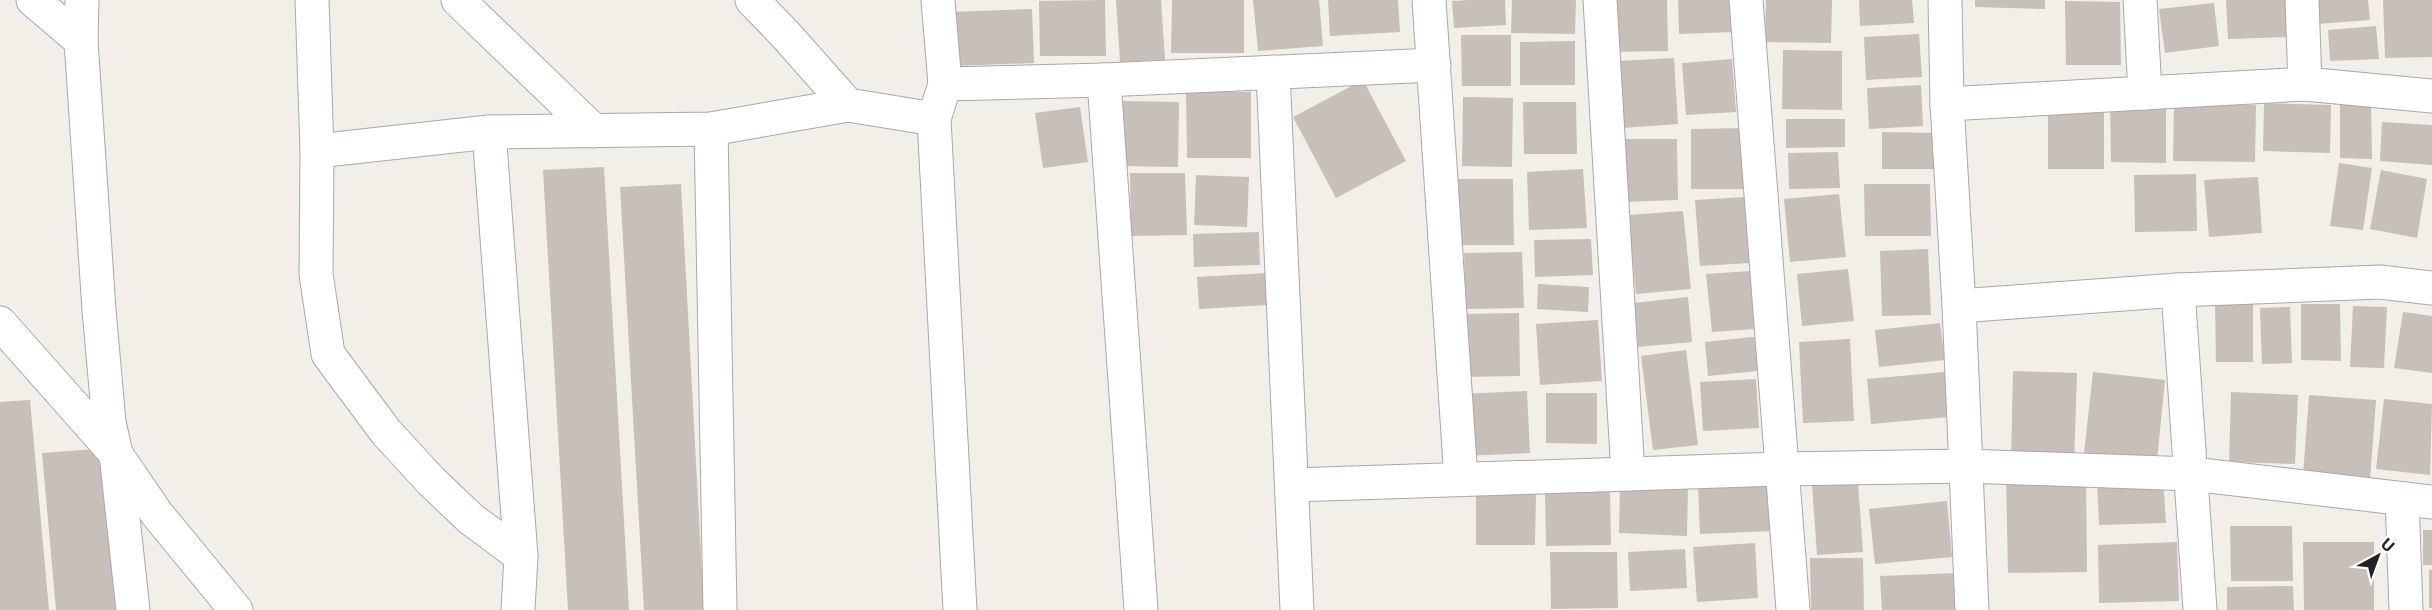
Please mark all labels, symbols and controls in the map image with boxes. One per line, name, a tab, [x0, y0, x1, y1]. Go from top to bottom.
north arrow	[2348, 526, 2408, 586]
text: U	[2377, 534, 2398, 556]

